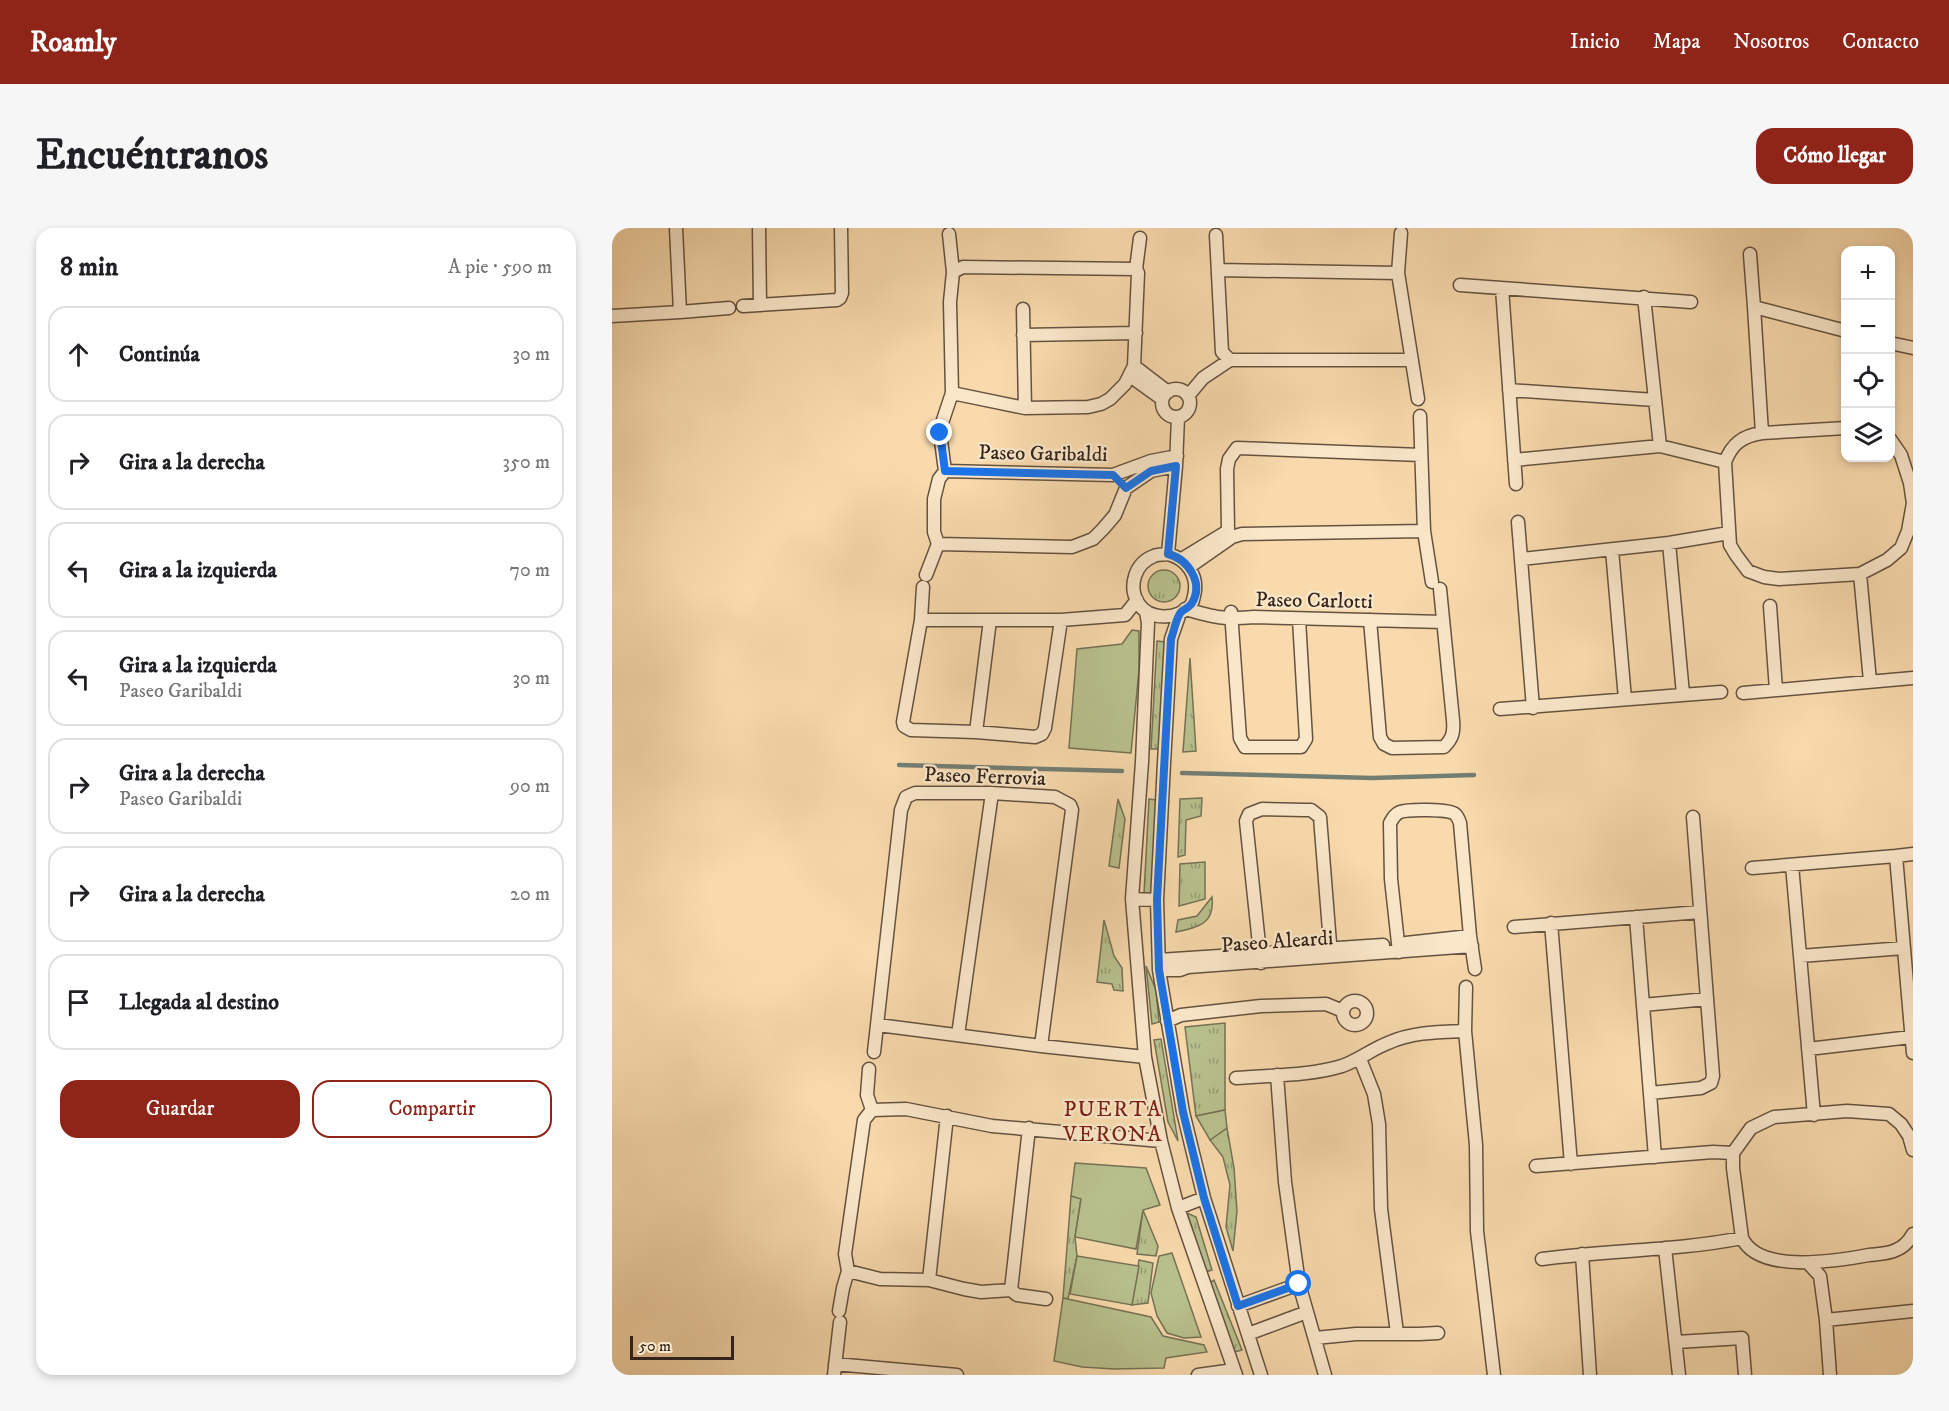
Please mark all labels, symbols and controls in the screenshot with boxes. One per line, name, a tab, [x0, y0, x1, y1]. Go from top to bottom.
text: Roamly	[30, 25, 116, 60]
text: Inicio	[1570, 29, 1620, 55]
text: Mapa	[1653, 29, 1700, 55]
text: Nosotros	[1733, 29, 1809, 55]
text: Contacto	[1842, 29, 1919, 55]
button: Cómo llegar	[1756, 128, 1913, 184]
text: Encuéntranos	[36, 130, 268, 182]
map controls	[1841, 246, 1895, 462]
button: +	[1841, 246, 1895, 300]
text: 8 min	[60, 251, 118, 284]
text: A pie · 590 m	[448, 255, 552, 280]
button: −	[1841, 300, 1895, 354]
icon: ahead	[62, 338, 95, 371]
text: Continúa	[119, 341, 200, 368]
text: 30 m	[512, 342, 550, 367]
button: locate	[1841, 354, 1895, 408]
button: layers	[1841, 408, 1895, 462]
route end	[926, 419, 952, 445]
street label: Paseo Garibaldi	[978, 440, 1108, 468]
icon: right	[62, 446, 95, 479]
text: Gira a la derecha	[119, 449, 265, 476]
text: 350 m	[503, 450, 550, 475]
icon: left	[62, 554, 95, 587]
text: Gira a la izquierda	[119, 557, 277, 584]
text: 70 m	[509, 558, 550, 583]
street label: Paseo Carlotti	[1255, 587, 1373, 615]
text: Gira a la izquierda	[119, 652, 277, 679]
icon: left	[62, 662, 95, 695]
text: 30 m	[512, 666, 550, 691]
text: Paseo Garibaldi	[119, 679, 242, 704]
text: Gira a la derecha	[119, 760, 265, 787]
street label: Paseo Ferrovia	[924, 762, 1046, 792]
icon: right	[62, 770, 95, 803]
text: 90 m	[510, 774, 550, 799]
text: Paseo Garibaldi	[119, 787, 242, 812]
icon: right	[62, 878, 95, 911]
text: Gira a la derecha	[119, 881, 265, 908]
text: 20 m	[510, 882, 550, 907]
street label: Paseo Aleardi	[1220, 925, 1334, 959]
icon: arrive	[62, 986, 95, 1019]
text: Llegada al destino	[119, 989, 279, 1016]
button: Guardar	[60, 1080, 300, 1138]
button: Compartir	[312, 1080, 552, 1138]
district label: PUERTA VERONA	[1062, 1096, 1163, 1148]
route start	[1285, 1270, 1311, 1296]
scale bar	[630, 1333, 734, 1360]
text: 50 m	[639, 1336, 671, 1356]

